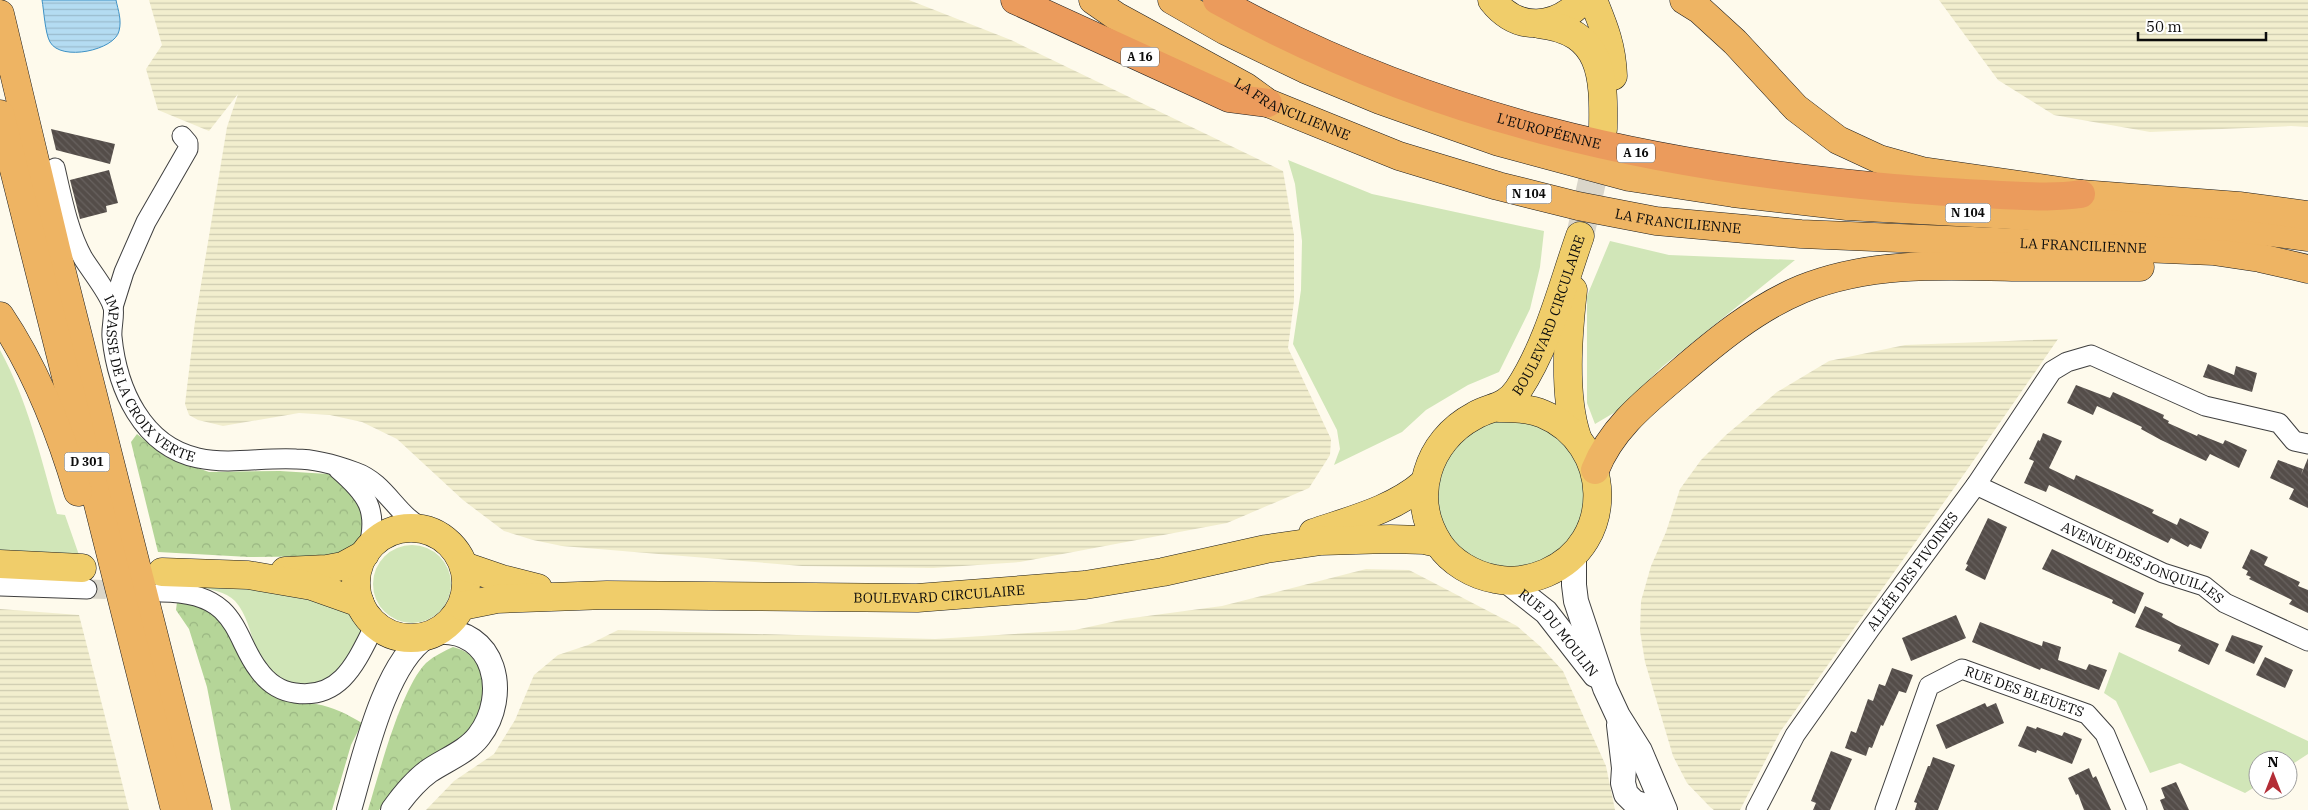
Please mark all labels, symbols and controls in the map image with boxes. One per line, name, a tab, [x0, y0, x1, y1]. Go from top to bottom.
scale bar	[2138, 10, 2266, 42]
text: 50 m	[2146, 17, 2182, 36]
road number: A 16	[1121, 48, 1159, 66]
street label: LA FRANCILIENNE	[1231, 73, 1353, 144]
street label: L'EUROPÉENNE	[1495, 109, 1603, 153]
road number: A 16	[1617, 144, 1655, 162]
road number: N 104	[1506, 184, 1552, 203]
street label: LA FRANCILIENNE	[1614, 204, 1742, 238]
road number: N 104	[1946, 204, 1990, 222]
street label: BOULEVARD CIRCULAIRE	[1508, 233, 1589, 399]
street label: LA FRANCILIENNE	[2019, 234, 2147, 257]
street label: IMPASSE DE LA CROIX VERTE	[100, 292, 198, 466]
road number: D 301	[64, 452, 110, 472]
street label: ALLÉE DES PIVOINES	[1863, 508, 1962, 634]
street label: AVENUE DES JONQUILLES	[2058, 517, 2228, 607]
street label: BOULEVARD CIRCULAIRE	[853, 581, 1025, 607]
street label: RUE DU MOULIN	[1515, 585, 1602, 680]
street label: RUE DES BLEUETS	[1962, 662, 2086, 721]
north arrow	[2248, 750, 2298, 800]
text: N	[2267, 753, 2279, 771]

